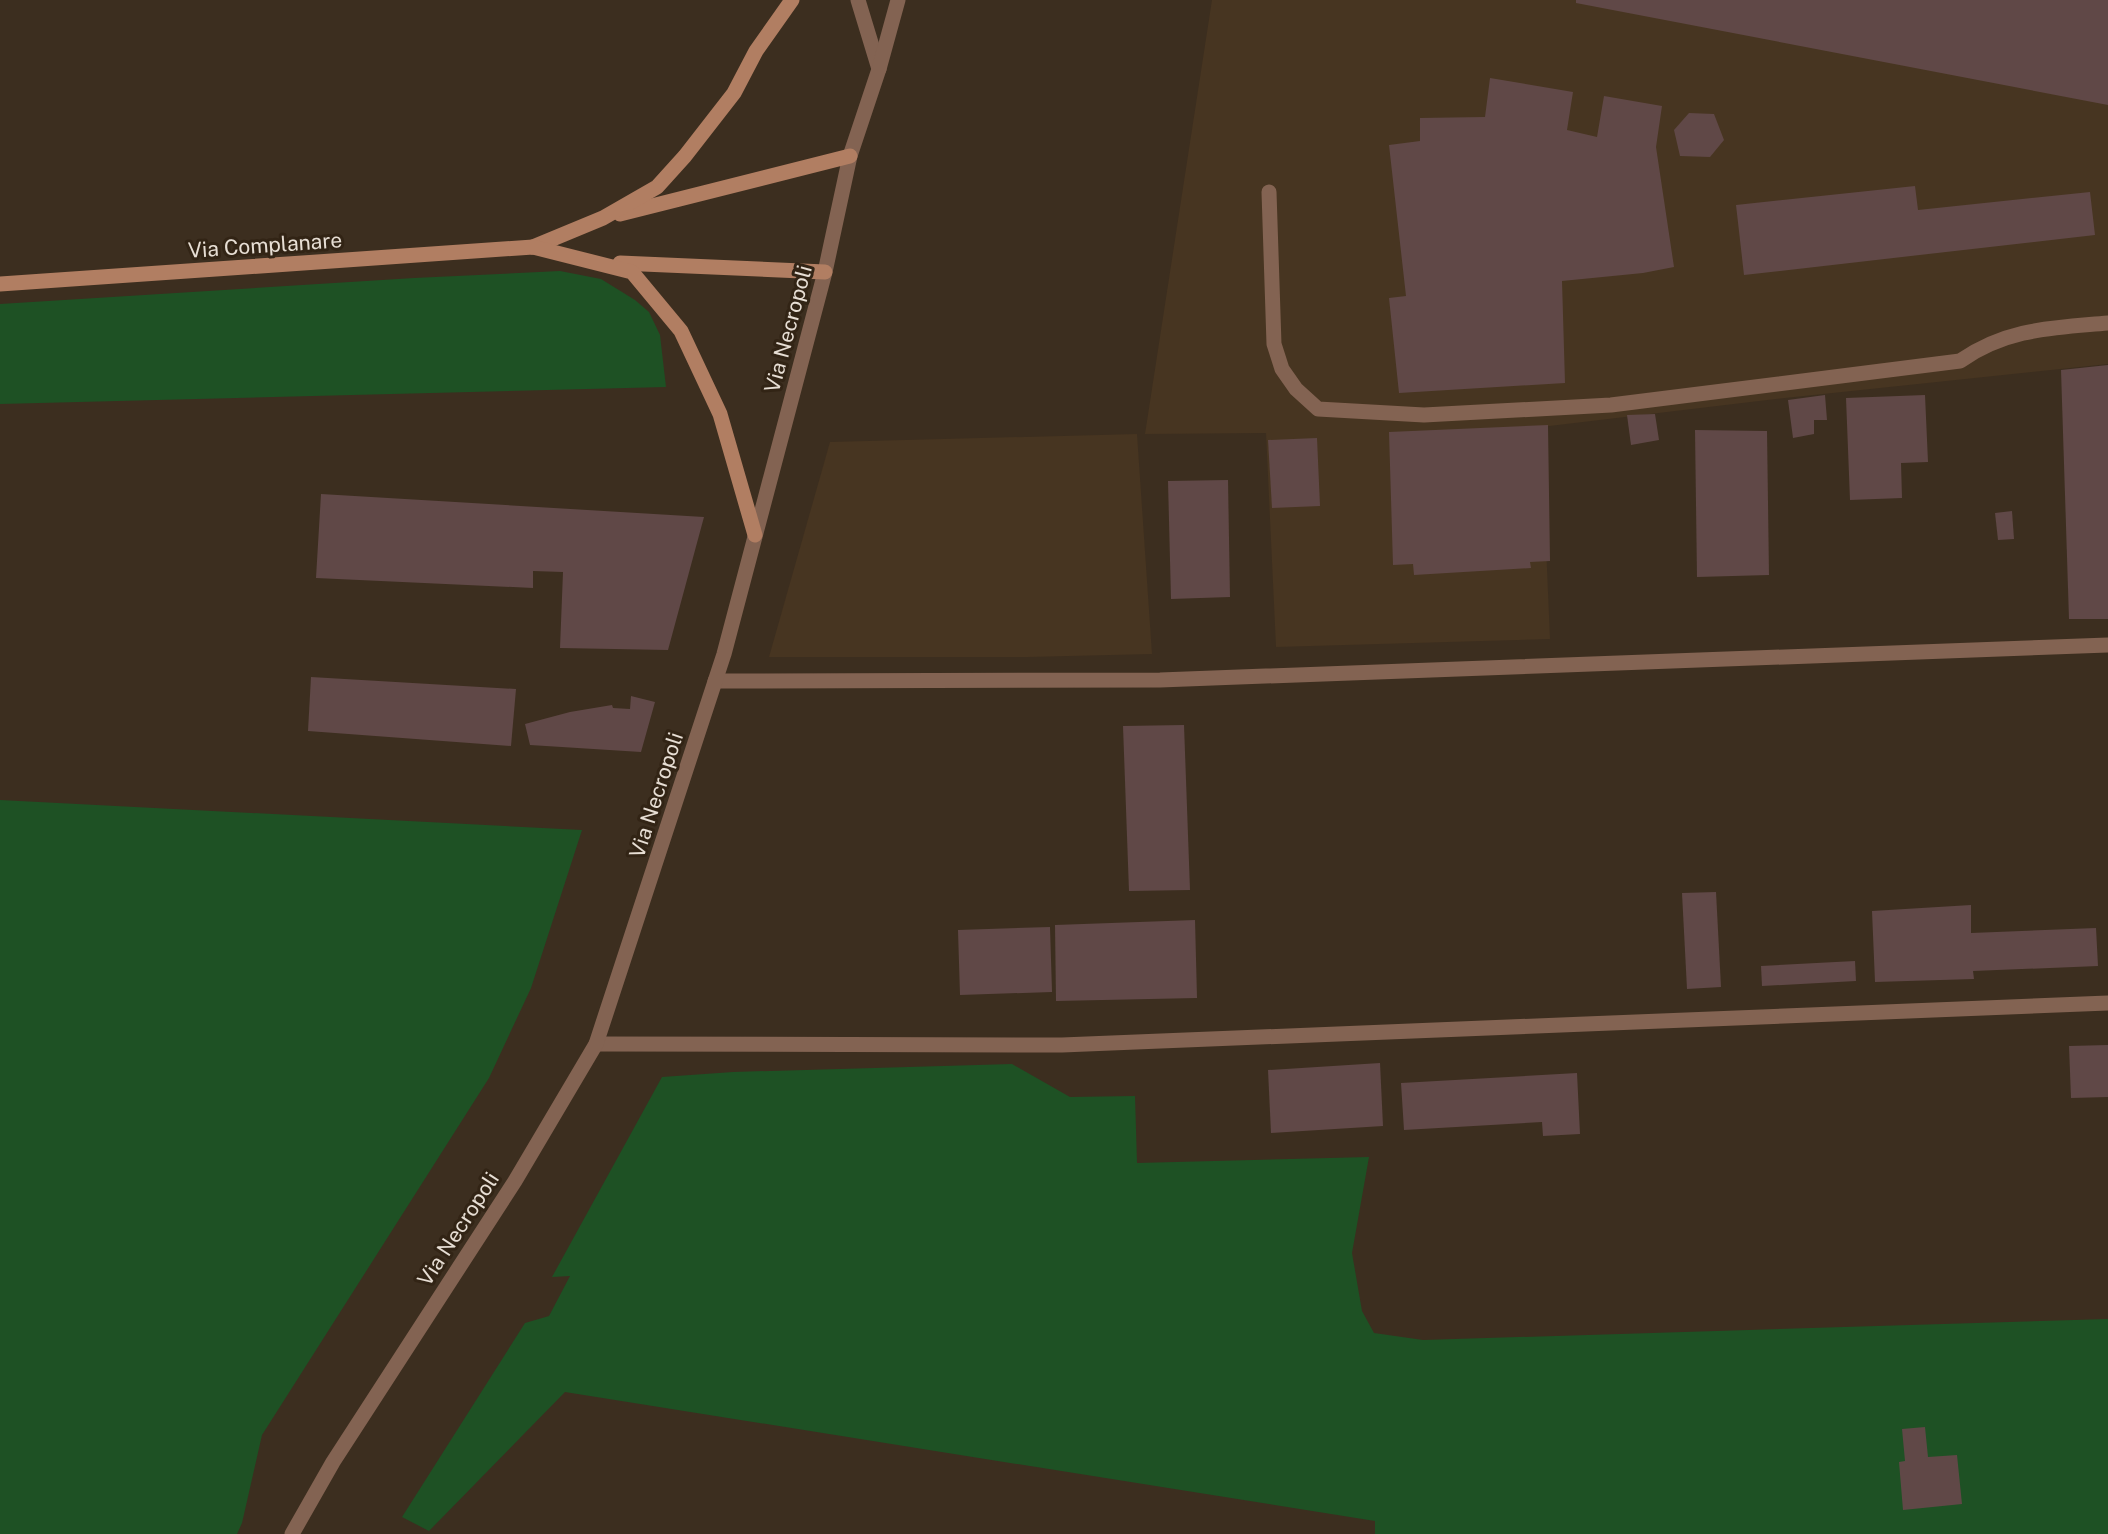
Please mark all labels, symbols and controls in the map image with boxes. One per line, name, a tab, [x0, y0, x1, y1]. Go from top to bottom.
street label: Via Complanare	[187, 227, 343, 263]
street label: Via Necropoli	[759, 263, 817, 395]
street label: Via Necropoli	[624, 729, 688, 861]
street label: Via Necropoli	[412, 1167, 504, 1291]

